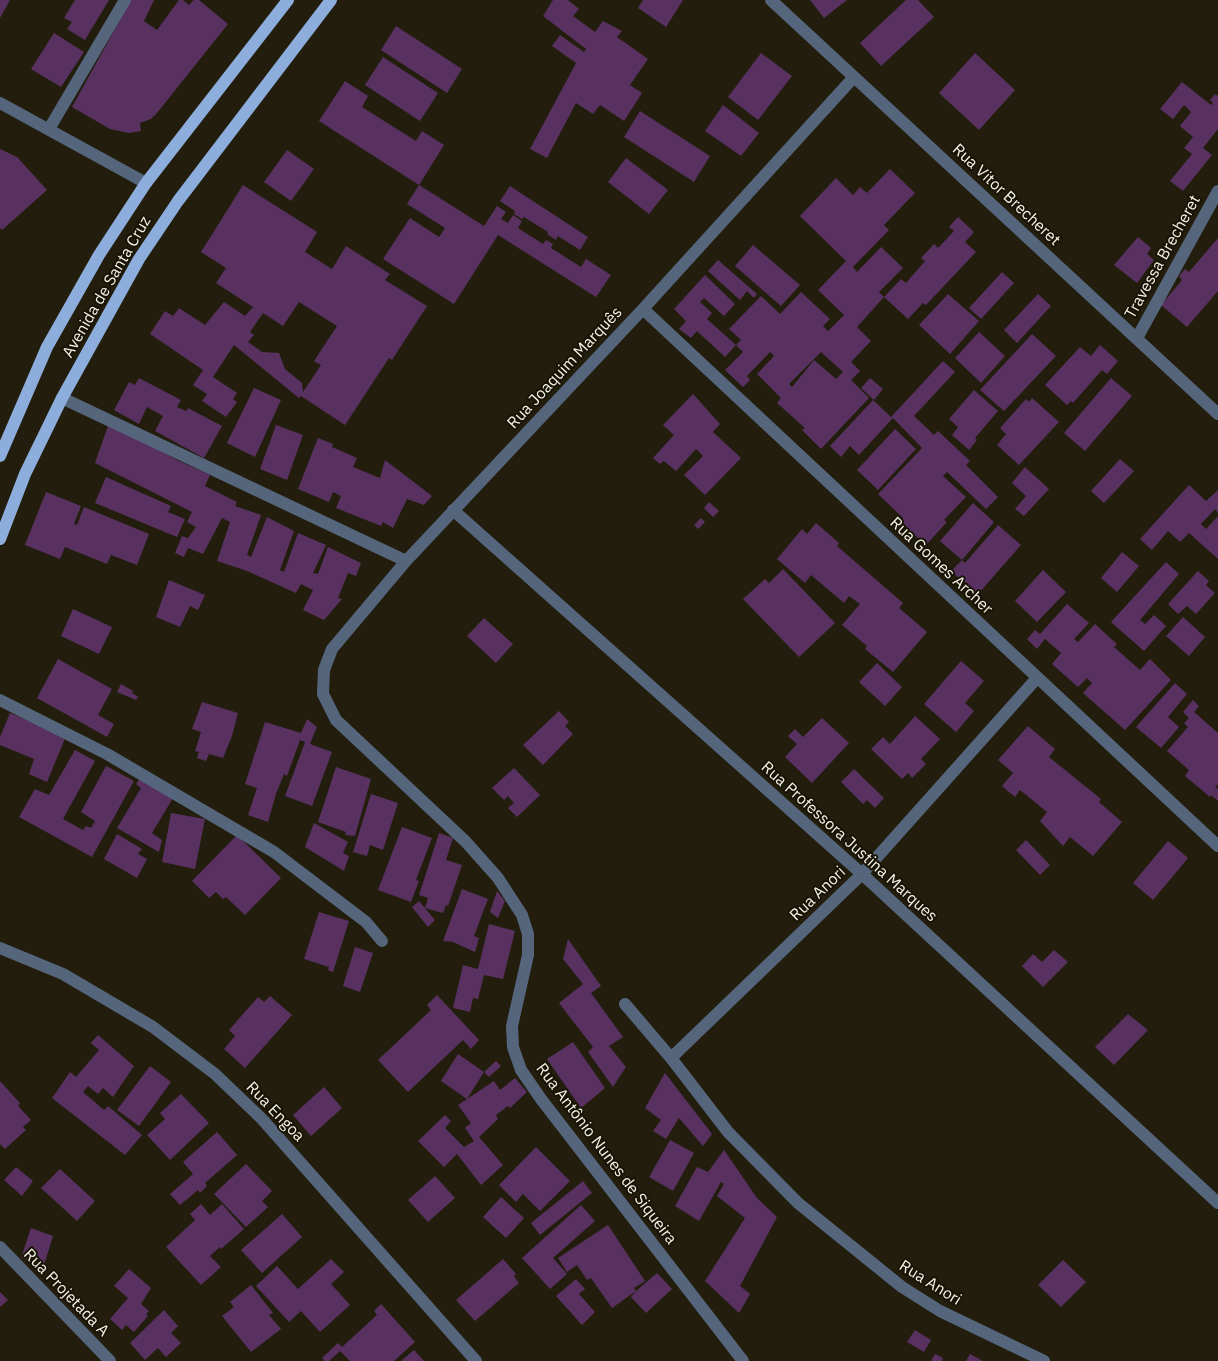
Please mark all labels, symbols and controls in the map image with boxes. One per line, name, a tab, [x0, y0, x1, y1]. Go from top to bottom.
street label: Rua Vitor Brecheret	[948, 140, 1064, 250]
street label: Travessa Brecheret	[1121, 192, 1205, 322]
street label: Avenida de Santa Cruz	[59, 213, 155, 361]
street label: Rua Joaquim Marquês	[504, 303, 626, 433]
street label: Rua Gomes Archer	[885, 513, 997, 619]
street label: Rua Professora Justina Marques	[757, 758, 941, 926]
street label: Rua Anori	[786, 863, 850, 925]
street label: Rua Antônio Nunes de Siqueira	[532, 1060, 680, 1248]
street label: Rua Engoa	[242, 1078, 308, 1146]
street label: Rua Projetada A	[19, 1245, 113, 1341]
street label: Rua Anori	[895, 1256, 965, 1310]

